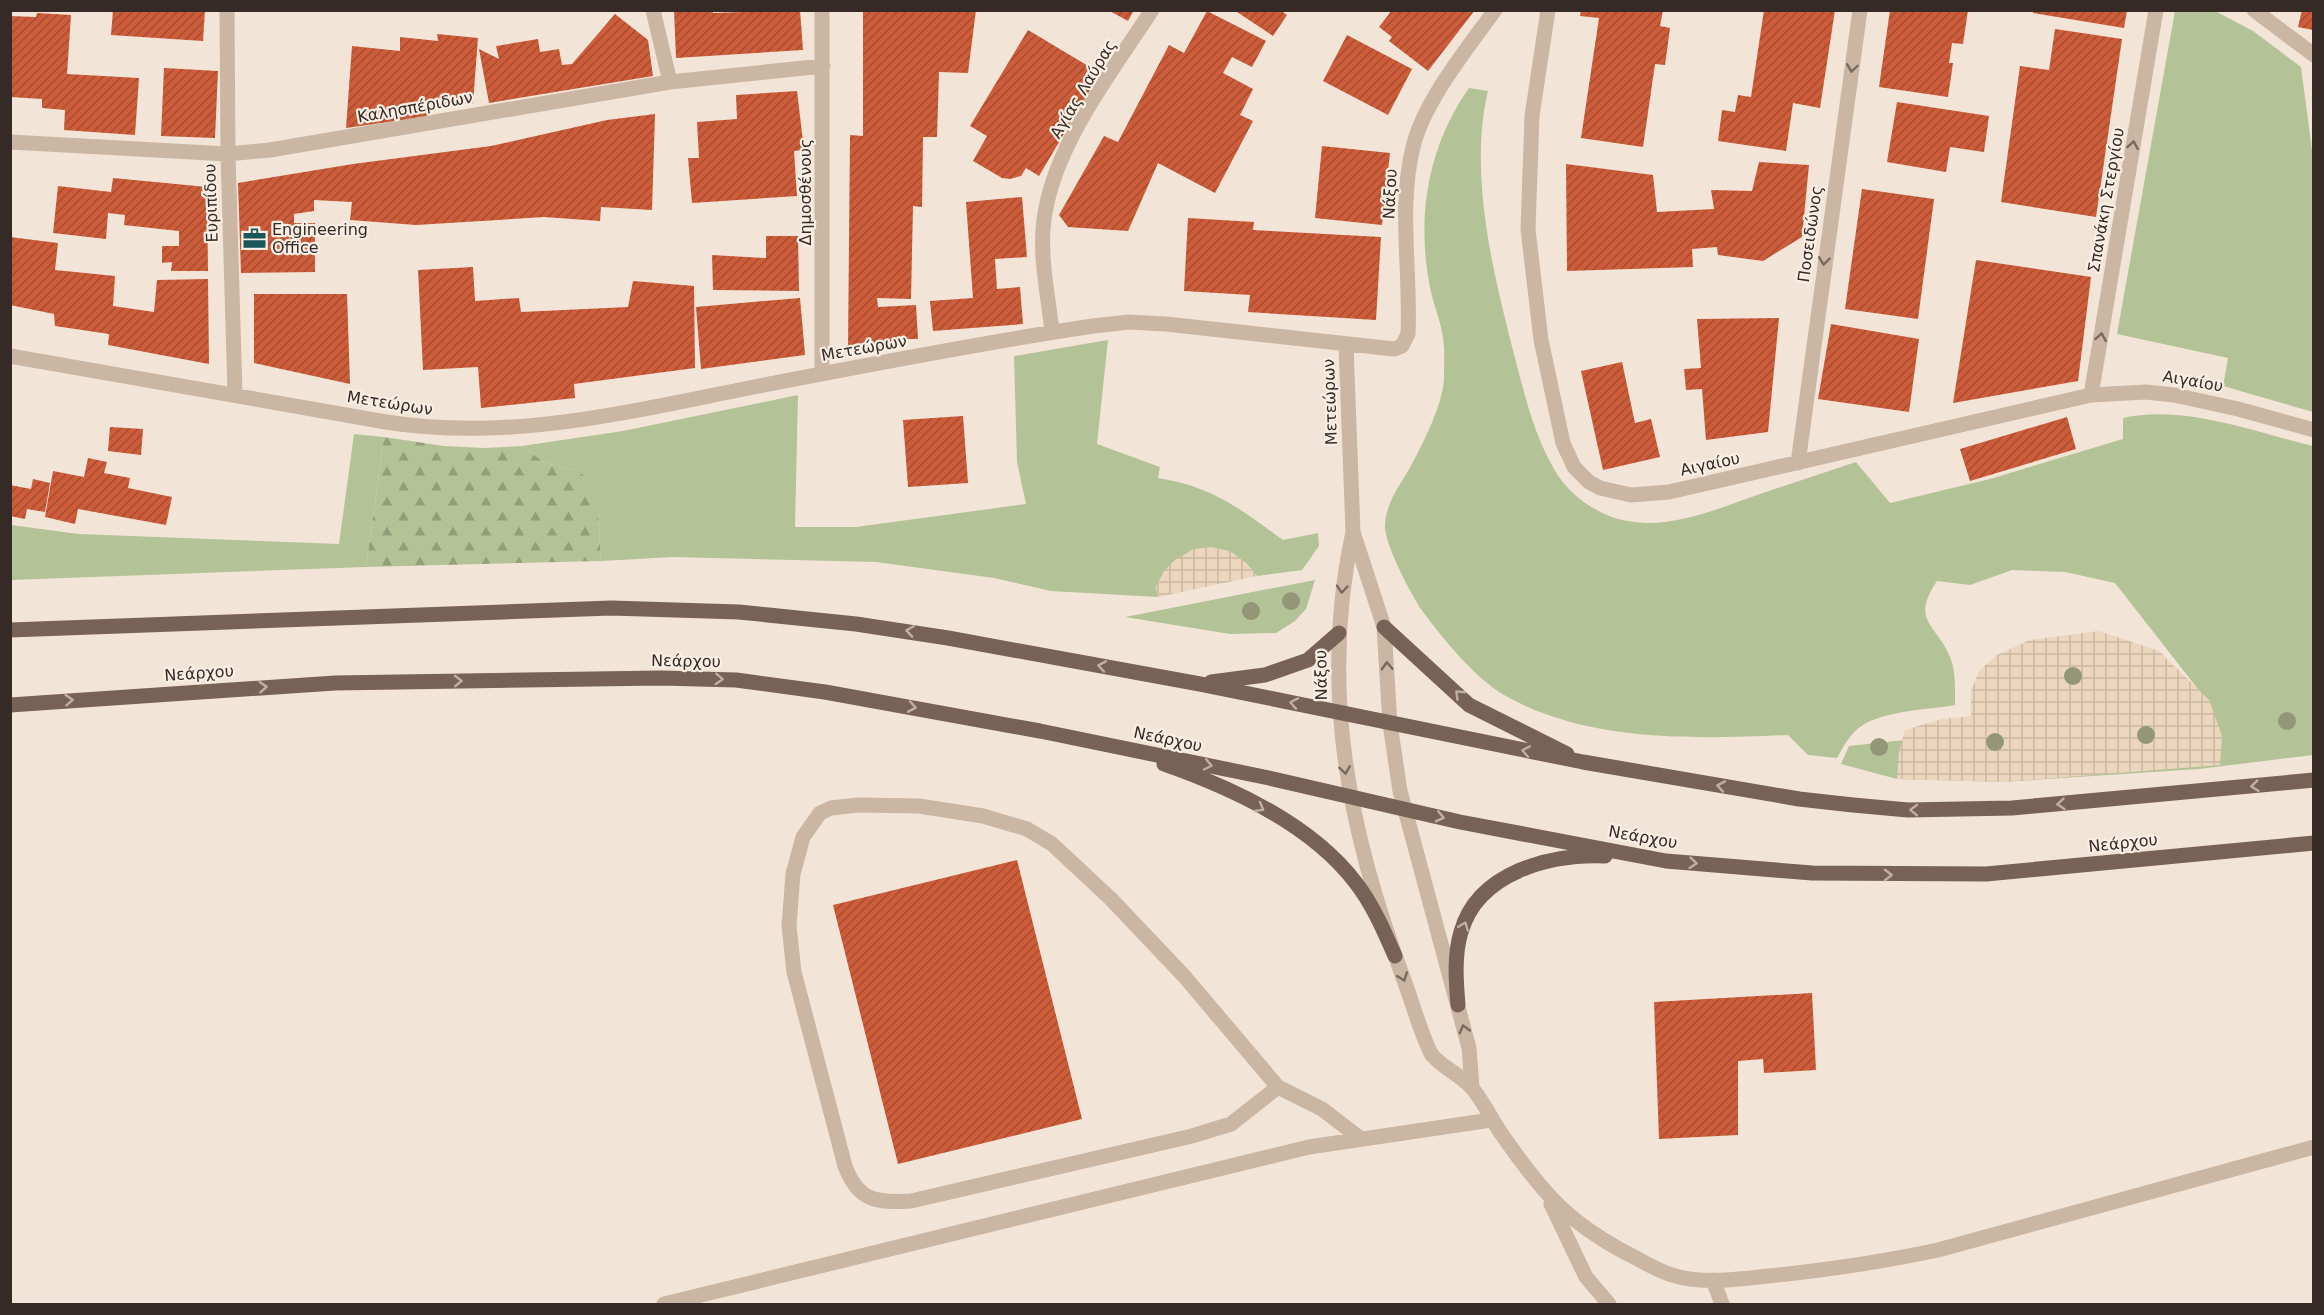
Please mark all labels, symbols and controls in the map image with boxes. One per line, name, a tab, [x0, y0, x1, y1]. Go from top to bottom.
street label: Αγίας Λαύρας	[1046, 36, 1120, 142]
one-way arrow	[1846, 64, 1858, 73]
street label: Καλησπέριδων	[356, 87, 474, 126]
street label: Σπανάκη Στεργίου	[2084, 126, 2128, 274]
street label: Δημοσθένους	[796, 138, 815, 246]
one-way arrow	[2126, 140, 2139, 150]
street label: Ευριπίδου	[200, 163, 222, 243]
street label: Νάξου	[1379, 168, 1401, 220]
street label: Ποσειδώνος	[1794, 184, 1826, 284]
place label: Engineering Office	[272, 220, 368, 257]
office icon: Engineering Office	[241, 225, 267, 251]
one-way arrow	[1819, 257, 1831, 266]
street label: Μετεώρων	[820, 331, 908, 365]
one-way arrow	[2094, 332, 2107, 342]
street label: Μετεώρων	[1319, 358, 1341, 446]
street label: Αιγαίου	[2161, 366, 2225, 396]
street label: Μετεώρων	[346, 387, 434, 419]
street label: Αιγαίου	[1678, 448, 1742, 480]
one-way arrow	[1336, 585, 1349, 594]
one-way arrow	[906, 626, 915, 638]
street label: Νάξου	[1311, 650, 1331, 700]
street label: Νεάρχου	[651, 651, 721, 671]
one-way arrow	[1098, 660, 1108, 673]
street label: Νεάρχου	[164, 661, 234, 685]
one-way arrow	[1381, 661, 1394, 670]
one-way arrow	[715, 673, 724, 686]
one-way arrow	[454, 675, 463, 687]
one-way arrow	[259, 681, 268, 694]
one-way arrow	[1455, 691, 1466, 702]
one-way arrow	[64, 693, 73, 706]
one-way arrow	[1289, 697, 1299, 710]
one-way arrow	[907, 700, 917, 713]
street label: Νεάρχου	[1132, 722, 1204, 756]
one-way arrow	[1521, 745, 1531, 758]
one-way arrow	[1203, 758, 1213, 771]
one-way arrow	[1338, 764, 1351, 774]
one-way arrow	[2251, 779, 2260, 792]
one-way arrow	[1716, 780, 1726, 793]
one-way arrow	[2057, 797, 2066, 810]
one-way arrow	[1254, 800, 1265, 812]
one-way arrow	[1909, 804, 1918, 816]
one-way arrow	[1434, 810, 1444, 823]
street label: Νεάρχου	[1607, 822, 1679, 852]
street label: Νεάρχου	[2087, 830, 2159, 856]
one-way arrow	[1689, 856, 1698, 869]
one-way arrow	[1883, 869, 1892, 881]
one-way arrow	[1456, 922, 1469, 932]
one-way arrow	[1396, 971, 1408, 982]
one-way arrow	[1459, 1024, 1472, 1034]

